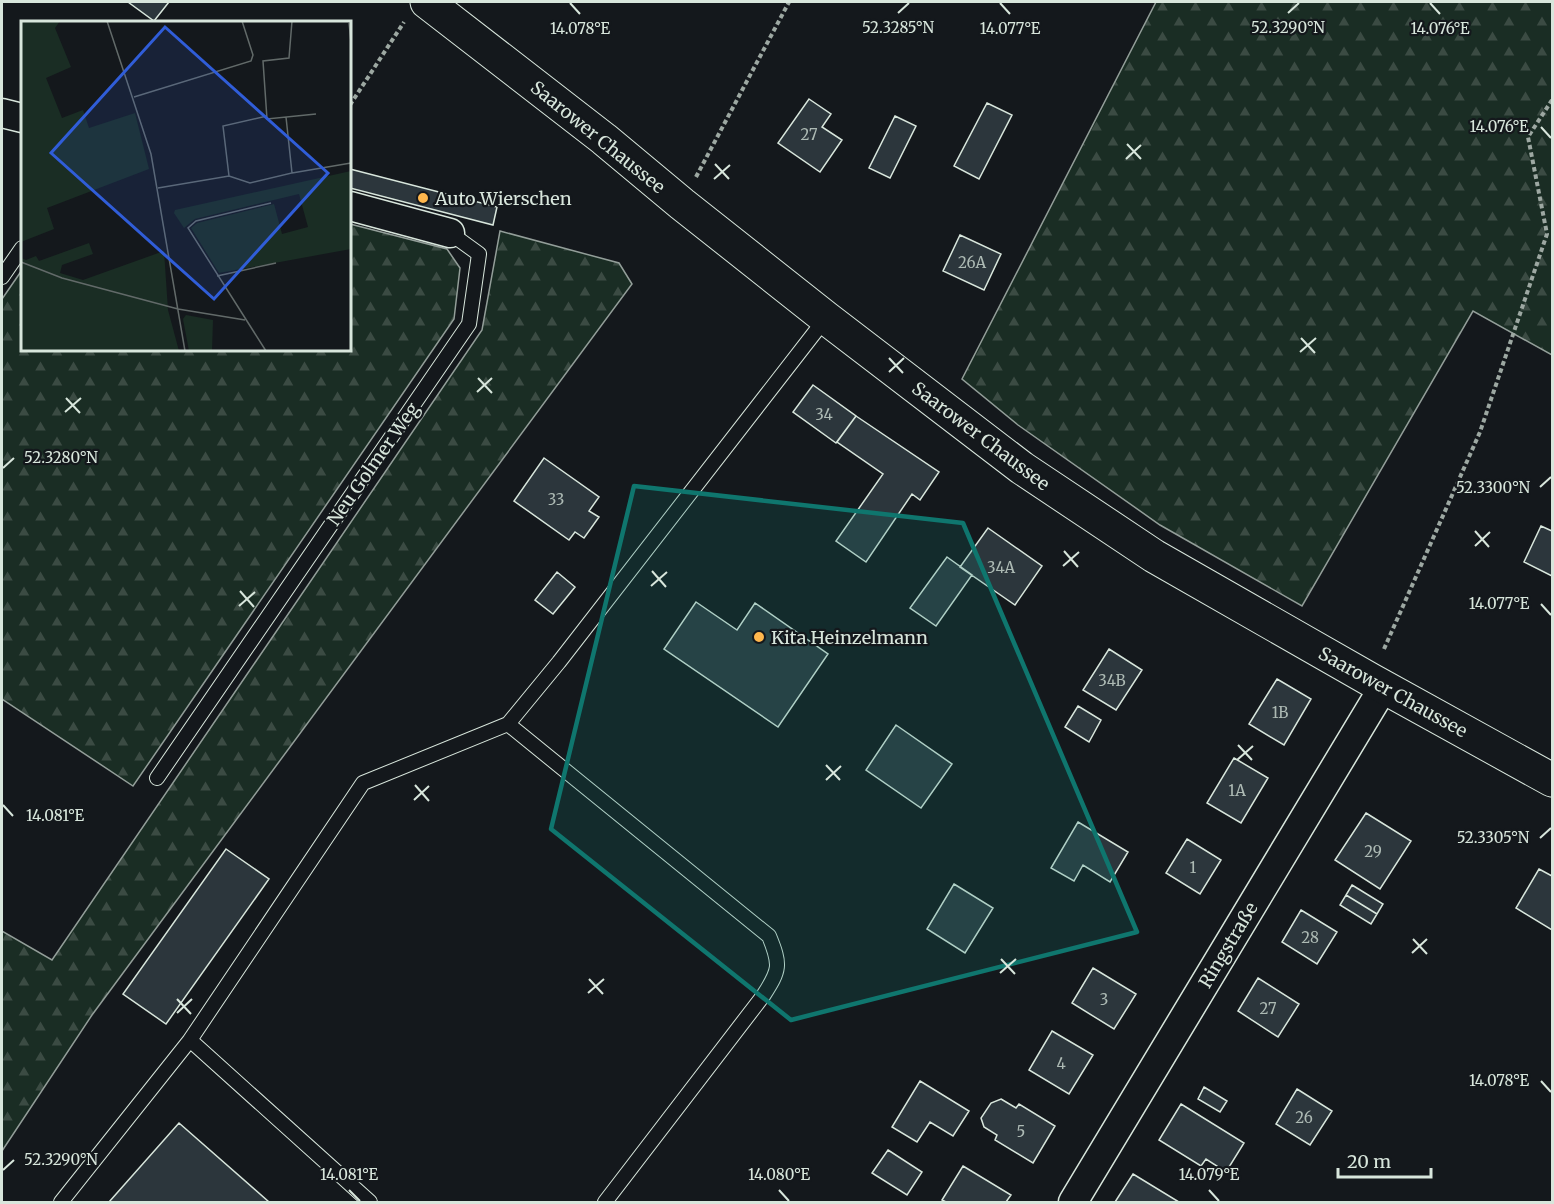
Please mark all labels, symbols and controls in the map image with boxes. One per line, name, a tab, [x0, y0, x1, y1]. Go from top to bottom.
text: 52.3285°N	[862, 18, 934, 37]
text: 52.3290°N	[1251, 18, 1325, 37]
text: 14.078°E	[550, 19, 611, 38]
text: 14.077°E	[980, 19, 1041, 38]
text: 14.076°E	[1411, 19, 1470, 38]
inset map	[21, 21, 351, 351]
street label: Saarower Chaussee	[526, 76, 670, 198]
text: 14.076°E	[1470, 117, 1529, 136]
house number: 27	[801, 125, 818, 144]
place label: Auto Wierschen	[434, 187, 572, 210]
marker: Auto Wierschen	[416, 191, 430, 205]
house number: 26A	[958, 253, 986, 272]
street label: Saarower Chaussee	[908, 377, 1054, 495]
street label: Neu Golmer Weg	[322, 398, 424, 530]
house number: 34	[815, 405, 833, 424]
text: 52.3280°N	[24, 448, 98, 467]
text: 52.3300°N	[1456, 478, 1530, 497]
house number: 33	[548, 490, 564, 509]
house number: 34A	[987, 558, 1015, 577]
text: 14.077°E	[1469, 594, 1530, 613]
place label: Kita Heinzelmann	[771, 626, 928, 649]
marker: Kita Heinzelmann	[752, 630, 766, 644]
street label: Saarower Chaussee	[1315, 642, 1471, 742]
house number: 34B	[1098, 671, 1126, 690]
house number: 1B	[1272, 703, 1288, 722]
house number: 1A	[1228, 781, 1246, 800]
text: 14.081°E	[26, 806, 84, 825]
text: 52.3305°N	[1457, 828, 1530, 847]
house number: 29	[1364, 842, 1382, 861]
house number: 1	[1190, 858, 1197, 877]
street label: Ringstraße	[1193, 898, 1263, 992]
house number: 28	[1301, 928, 1319, 947]
house number: 3	[1100, 990, 1108, 1009]
house number: 27	[1260, 999, 1277, 1018]
house number: 4	[1056, 1054, 1066, 1073]
text: 14.078°E	[1469, 1071, 1530, 1090]
house number: 26	[1295, 1108, 1313, 1127]
house number: 5	[1017, 1122, 1025, 1141]
scale bar	[1338, 1141, 1431, 1179]
text: 52.3290°N	[24, 1150, 98, 1169]
text: 20 m	[1347, 1150, 1391, 1173]
text: 14.081°E	[320, 1165, 378, 1184]
text: 14.080°E	[748, 1165, 810, 1184]
text: 14.079°E	[1179, 1165, 1240, 1184]

